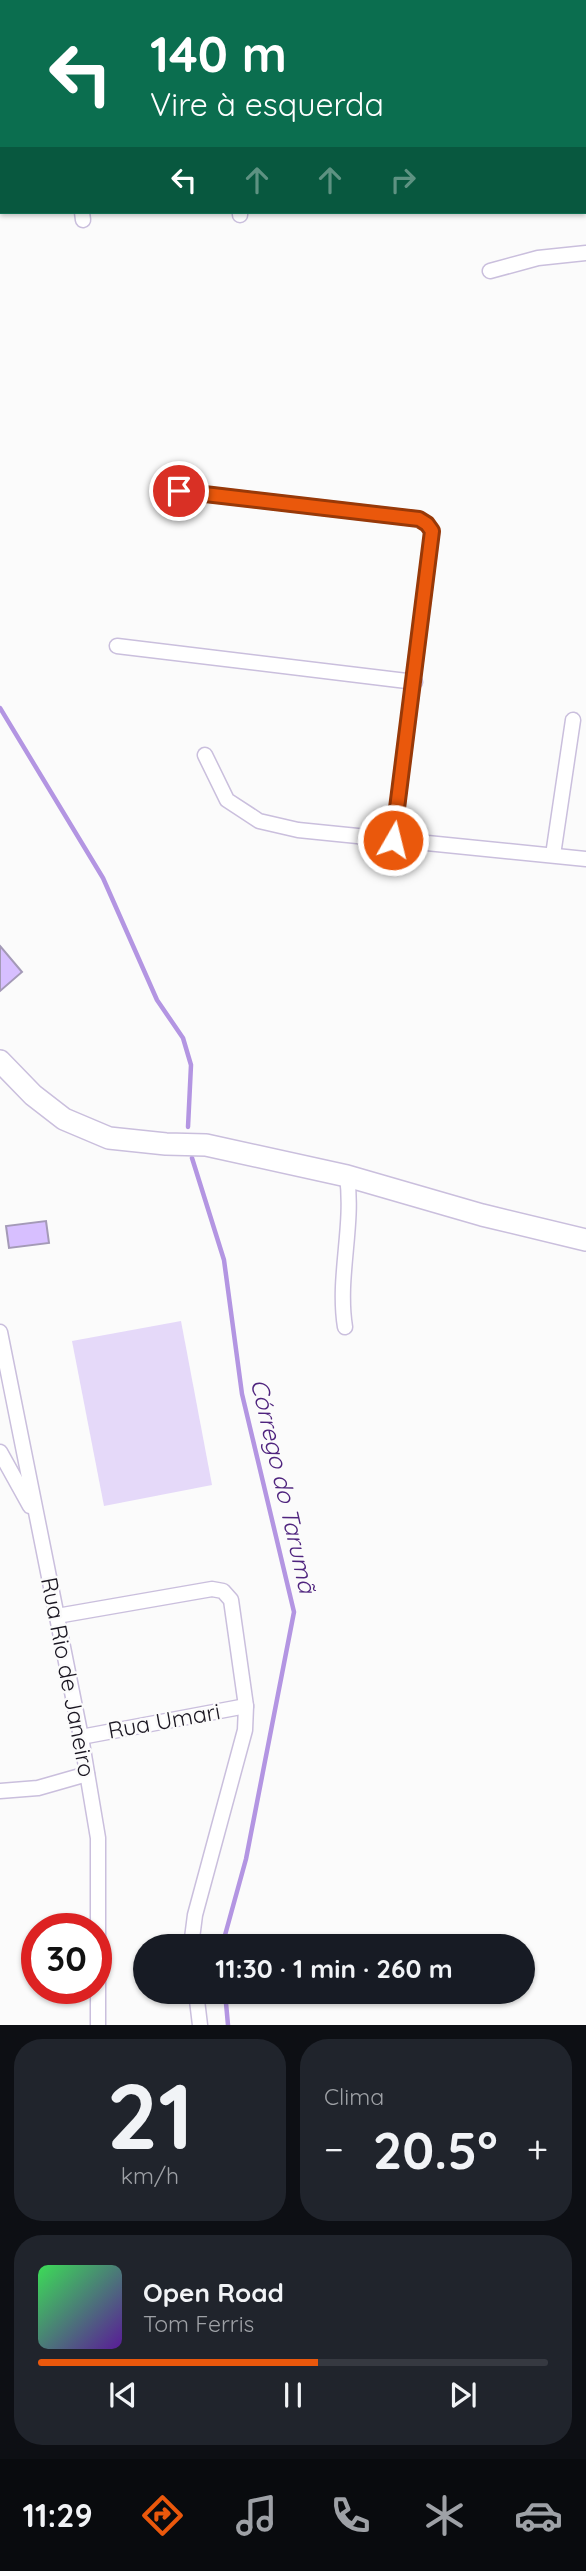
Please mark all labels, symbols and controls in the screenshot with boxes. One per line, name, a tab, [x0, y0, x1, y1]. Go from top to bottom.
text: 140 m	[150, 23, 287, 84]
icon: left	[35, 28, 126, 119]
text: Vire à esquerda	[150, 84, 384, 124]
icon: left	[165, 161, 203, 199]
icon: ahead	[238, 161, 276, 199]
icon: ahead	[311, 161, 349, 199]
icon: right	[384, 161, 422, 199]
pin	[149, 461, 209, 521]
icon: arrive	[160, 472, 198, 510]
position arrow	[356, 803, 430, 877]
water label: Córrego do Tarumã	[245, 1376, 324, 1597]
street label: Rua Rio de Janeiro	[35, 1575, 102, 1779]
street label: Rua Umari	[105, 1696, 222, 1745]
speed limit sign: 30	[21, 1913, 112, 2004]
text: 11:30 · 1 min · 260 m	[215, 1952, 453, 1985]
text: 21	[106, 2058, 194, 2172]
text: Clima	[324, 2082, 384, 2111]
text: 20.5°	[373, 2117, 498, 2182]
text: −	[324, 2125, 344, 2173]
text: +	[527, 2125, 548, 2173]
text: km/h	[121, 2161, 179, 2190]
text: Open Road	[143, 2276, 284, 2309]
text: Tom Ferris	[143, 2309, 254, 2338]
icon: previous	[104, 2376, 142, 2414]
icon: pause	[274, 2376, 312, 2414]
icon: next	[444, 2376, 482, 2414]
icon: directions	[138, 2491, 187, 2540]
icon: music	[232, 2491, 281, 2540]
icon: phone	[326, 2491, 375, 2540]
icon: climate	[420, 2491, 469, 2540]
icon: car	[514, 2491, 563, 2540]
text: 11:29	[23, 2495, 93, 2535]

